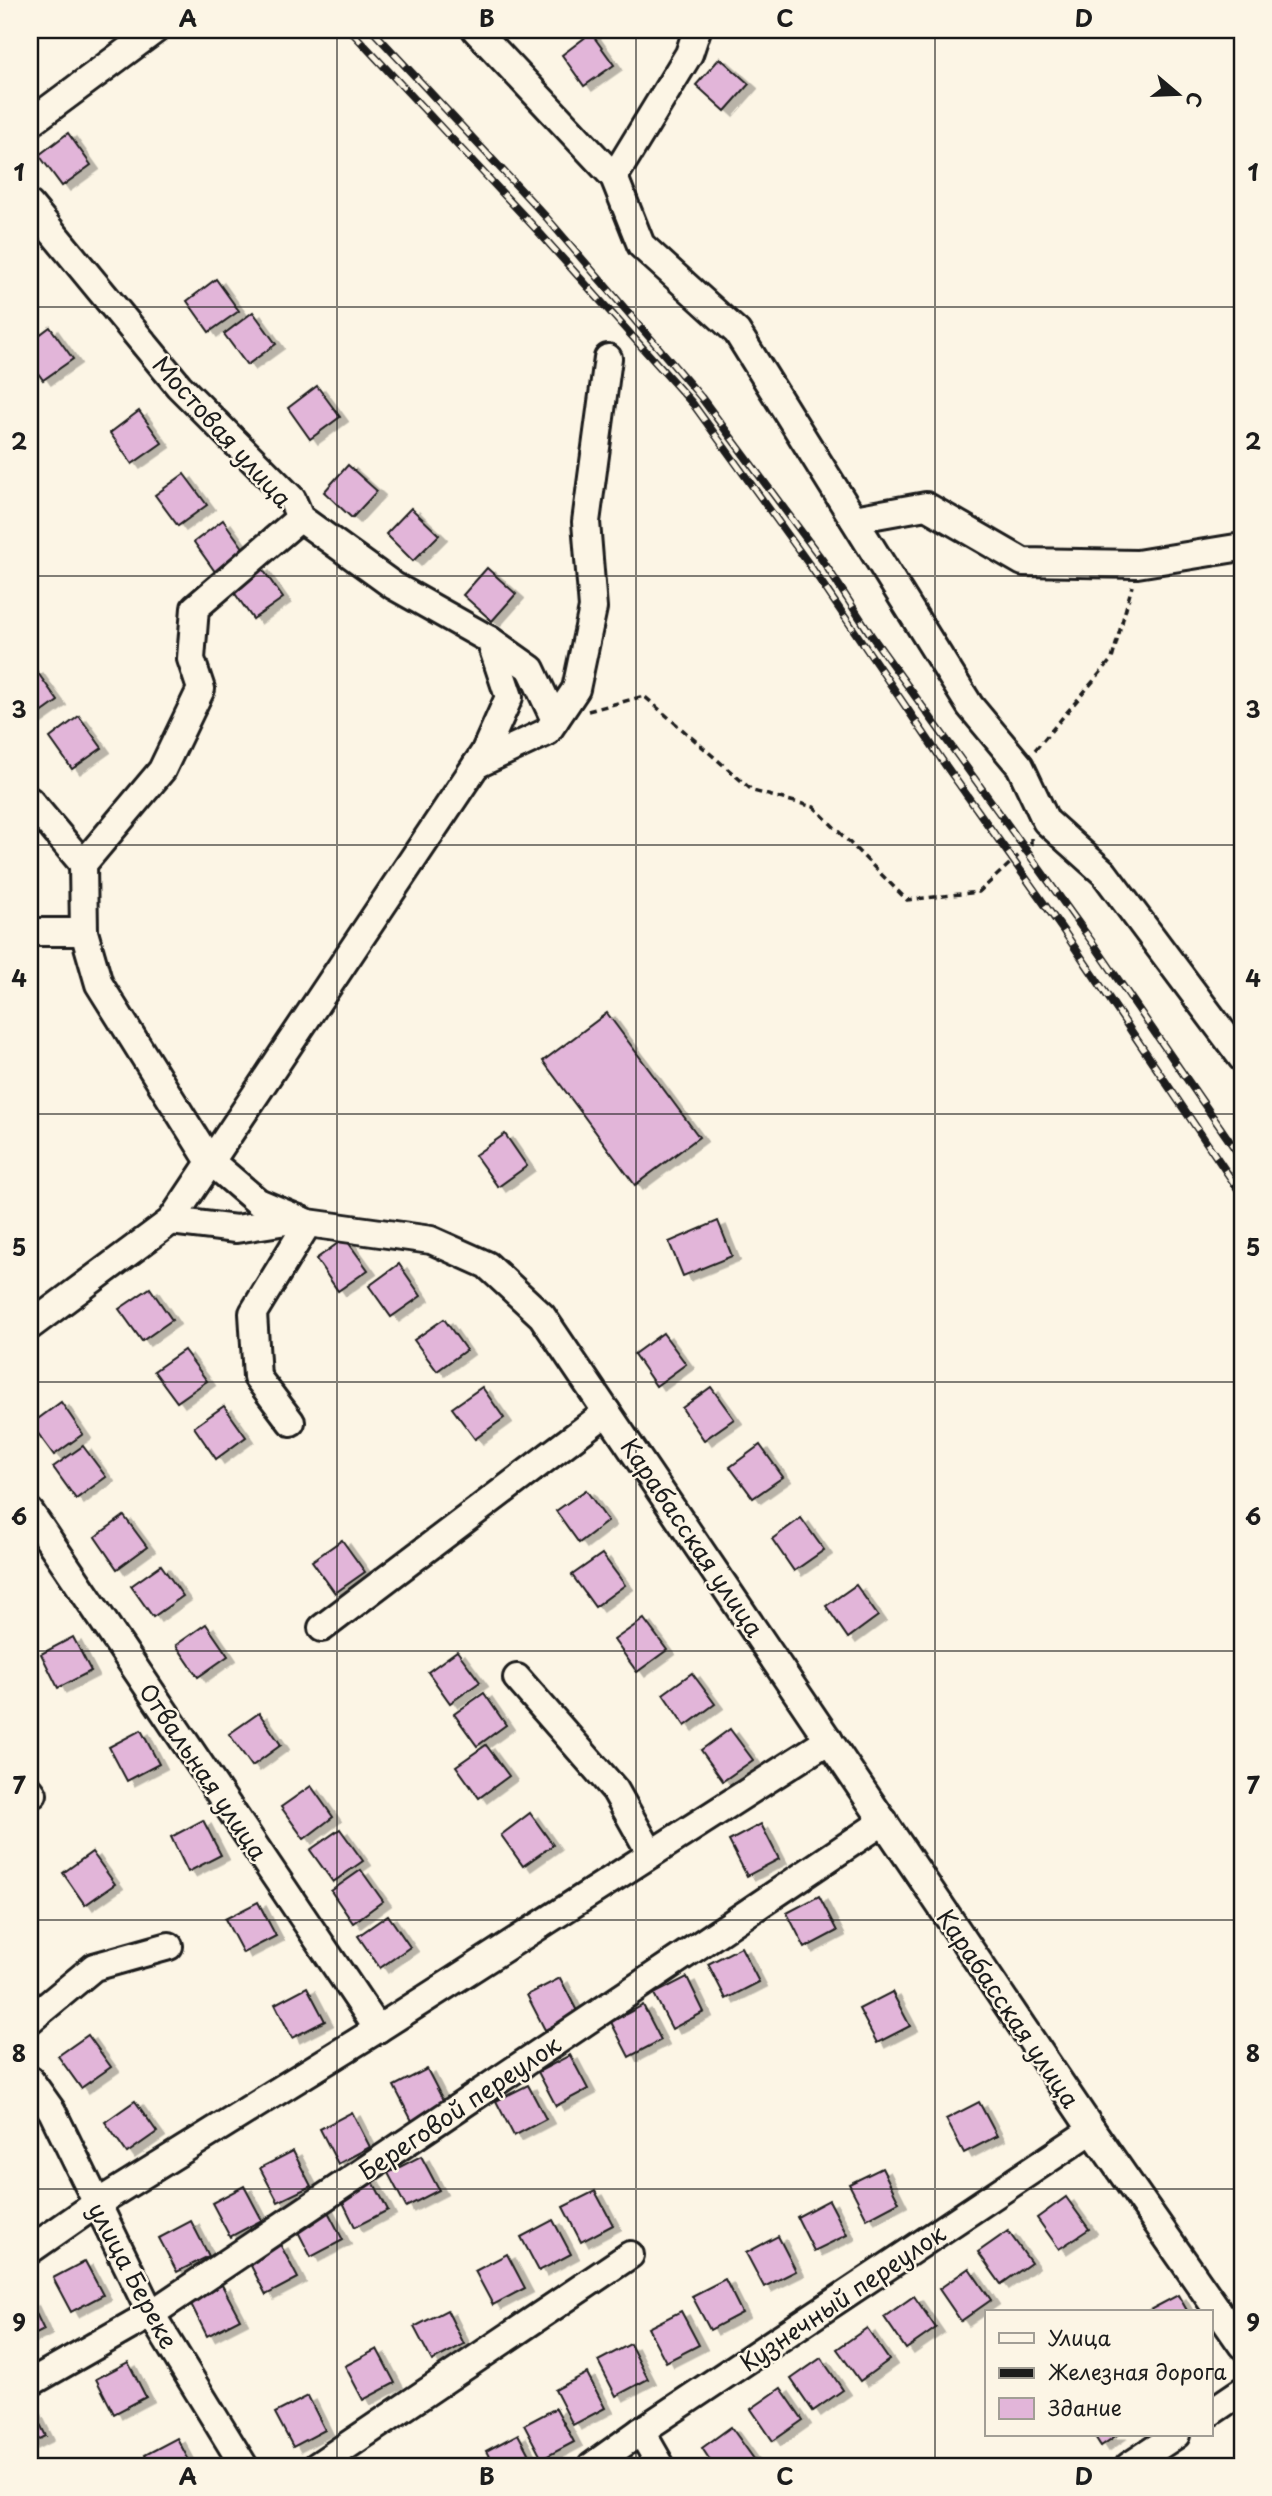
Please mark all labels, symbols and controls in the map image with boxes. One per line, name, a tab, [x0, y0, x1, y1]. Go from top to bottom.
text: A	[179, 0, 197, 35]
text: B	[479, 0, 495, 35]
text: C	[776, 0, 794, 35]
text: D	[1075, 0, 1093, 35]
north arrow	[1142, 60, 1212, 130]
text: С	[1179, 89, 1211, 111]
text: 1	[14, 154, 25, 189]
text: 1	[1248, 154, 1259, 189]
street label: Мостовая улица	[145, 347, 301, 515]
text: 2	[11, 423, 27, 458]
text: 2	[1245, 423, 1261, 458]
text: 3	[11, 691, 27, 726]
text: 3	[1245, 691, 1261, 726]
text: 4	[11, 960, 27, 995]
text: 4	[1245, 960, 1261, 995]
text: 5	[12, 1229, 26, 1264]
text: 5	[1246, 1229, 1260, 1264]
street label: Карабасская улица	[613, 1430, 773, 1644]
text: 6	[11, 1498, 27, 1533]
text: 6	[1245, 1498, 1261, 1533]
street label: Отвальная улица	[131, 1675, 277, 1867]
text: 7	[12, 1767, 26, 1802]
text: 7	[1246, 1767, 1260, 1802]
street label: Карабасская улица	[929, 1901, 1089, 2115]
street label: Береговой переулок	[351, 2025, 568, 2188]
text: 8	[12, 2035, 26, 2070]
text: 8	[1246, 2035, 1260, 2070]
street label: улица Береке	[80, 2195, 188, 2355]
street label: Кузнечный переулок	[732, 2214, 953, 2379]
text: 9	[12, 2304, 26, 2339]
text: 9	[1246, 2304, 1260, 2339]
legend	[985, 2310, 1212, 2436]
text: Улица	[1048, 2321, 1111, 2353]
text: Железная дорога	[1048, 2355, 1226, 2387]
text: Здание	[1048, 2391, 1122, 2423]
text: A	[179, 2458, 197, 2493]
text: B	[479, 2458, 495, 2493]
text: C	[776, 2458, 794, 2493]
text: D	[1075, 2458, 1093, 2493]

